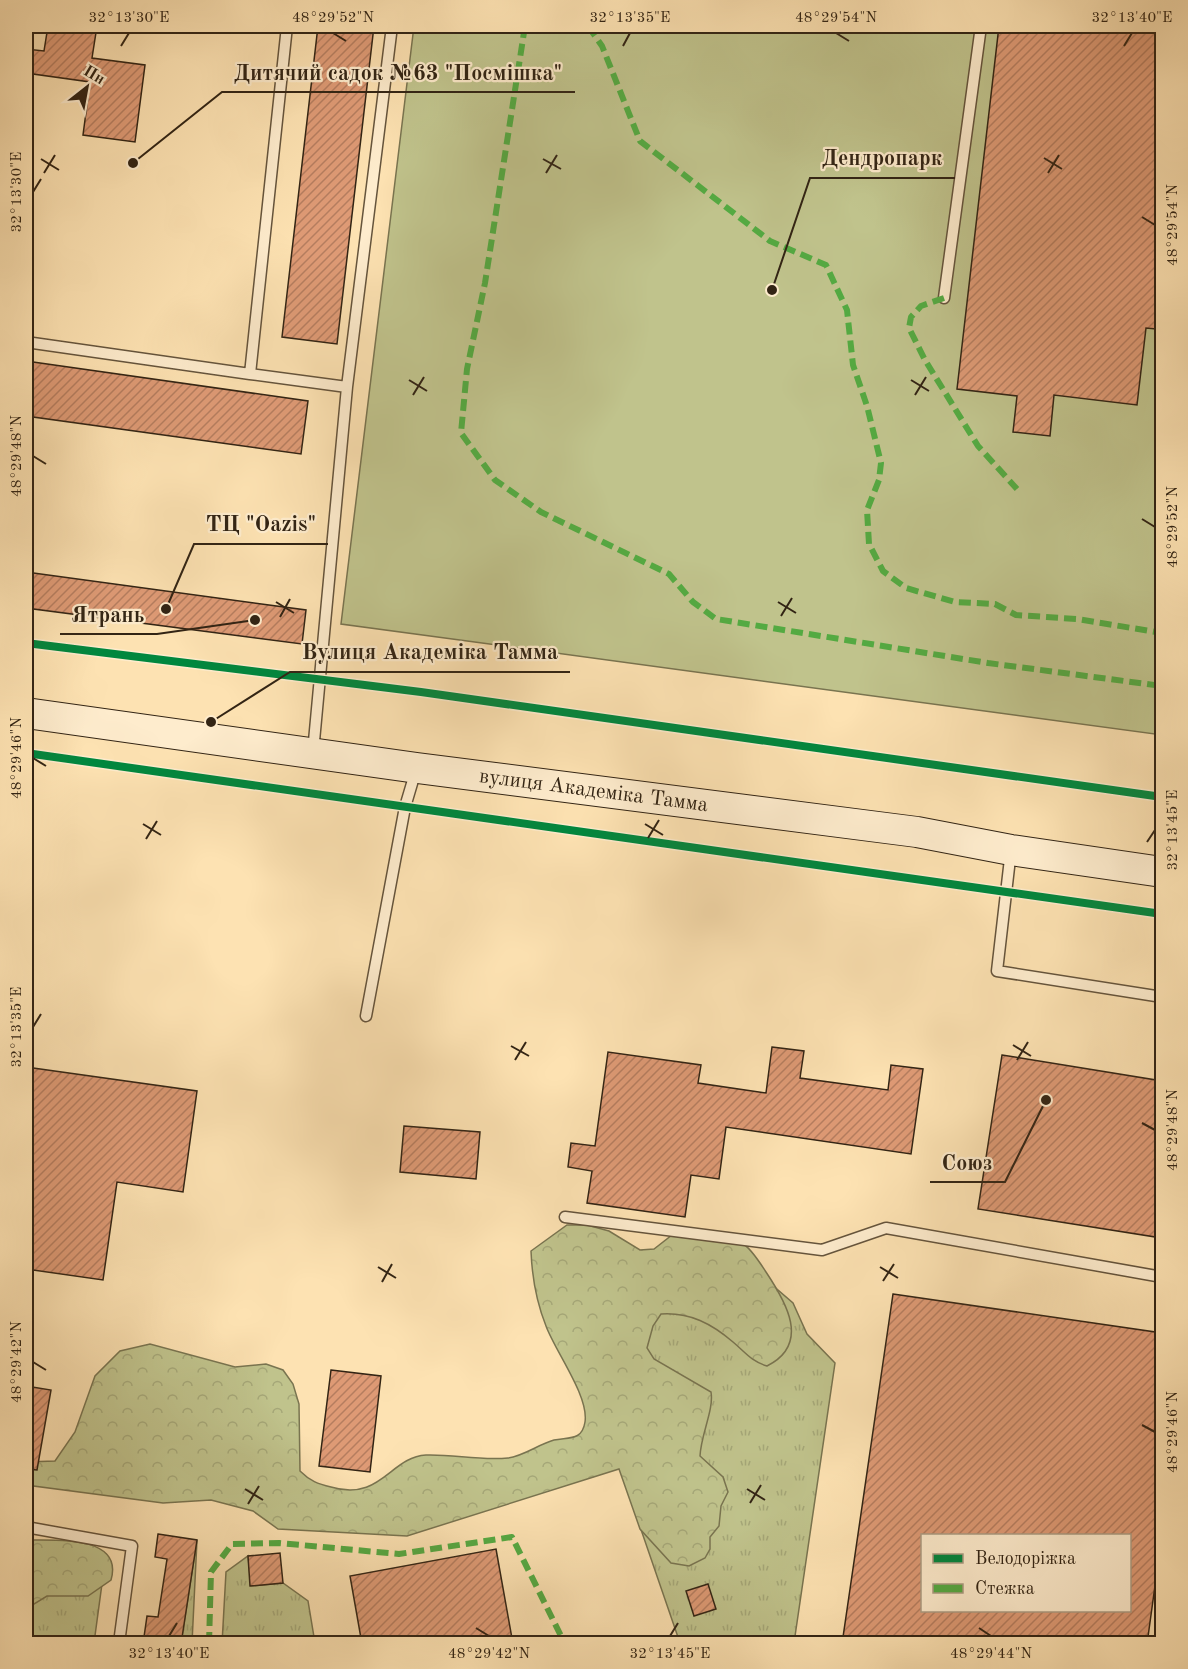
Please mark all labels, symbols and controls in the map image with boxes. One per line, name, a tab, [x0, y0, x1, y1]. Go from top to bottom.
text: 32°13'30"E	[89, 11, 169, 26]
text: 48°29'52"N	[292, 11, 374, 26]
text: 32°13'35"E	[590, 11, 670, 26]
text: 48°29'54"N	[795, 11, 877, 26]
text: 32°13'40"E	[1092, 11, 1172, 26]
callout: Дитячий садок №63 "Посмішка"	[222, 52, 575, 92]
north arrow	[57, 57, 117, 117]
text: Пн	[80, 63, 107, 88]
text: Дитячий садок №63 "Посмішка"	[234, 63, 562, 85]
callout: Дендропарк	[810, 138, 955, 178]
text: Дендропарк	[822, 148, 943, 170]
text: 32°13'30"E	[10, 152, 25, 232]
text: 48°29'54"N	[1166, 184, 1181, 266]
text: 48°29'48"N	[10, 415, 25, 497]
text: 48°29'52"N	[1166, 486, 1181, 568]
callout: ТЦ "Oazis"	[194, 504, 328, 544]
text: ТЦ "Oazis"	[206, 514, 316, 536]
callout: Ятрань	[60, 594, 157, 634]
text: Ятрань	[71, 605, 145, 627]
callout: Вулиця Академіка Тамма	[290, 632, 570, 672]
text: Вулиця Академіка Тамма	[302, 642, 558, 664]
text: 48°29'46"N	[10, 717, 25, 799]
street label: вулиця Академіка Тамма	[478, 766, 709, 816]
text: 32°13'45"E	[1166, 790, 1181, 870]
text: 32°13'35"E	[10, 987, 25, 1067]
text: 48°29'48"N	[1166, 1089, 1181, 1171]
callout: Союз	[930, 1142, 1005, 1182]
text: Союз	[942, 1153, 992, 1175]
text: 48°29'42"N	[10, 1321, 25, 1403]
text: 48°29'46"N	[1166, 1391, 1181, 1473]
legend	[921, 1534, 1131, 1612]
text: Велодоріжка	[975, 1550, 1076, 1568]
text: Стежка	[975, 1580, 1035, 1598]
text: 32°13'40"E	[129, 1647, 209, 1662]
text: 48°29'42"N	[448, 1647, 530, 1662]
text: 32°13'45"E	[630, 1647, 710, 1662]
text: 48°29'44"N	[950, 1647, 1032, 1662]

